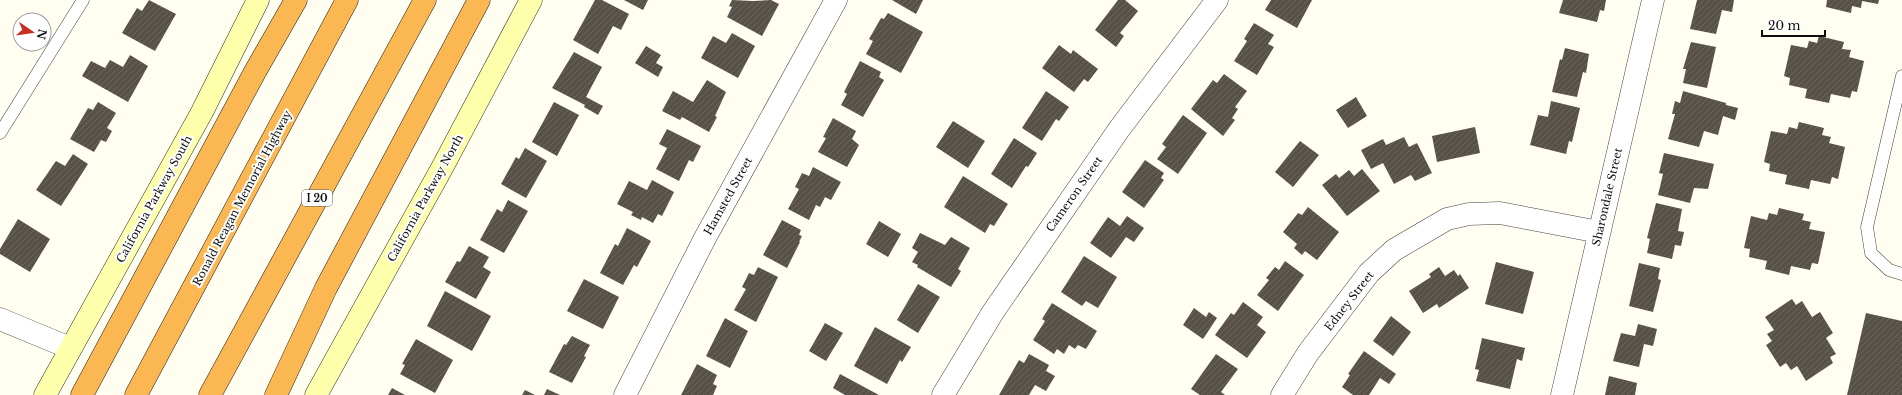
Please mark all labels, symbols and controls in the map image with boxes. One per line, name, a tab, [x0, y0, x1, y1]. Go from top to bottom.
north arrow	[12, 12, 52, 52]
scale bar	[1762, 12, 1825, 38]
text: 20 m	[1768, 18, 1800, 33]
text: N	[34, 28, 50, 42]
street label: Ronald Reagan Memorial Highway	[190, 108, 294, 288]
street label: California Parkway North	[384, 131, 466, 264]
street label: California Parkway South	[113, 132, 195, 265]
street label: Sharondale Street	[1589, 146, 1625, 247]
street label: Cameron Street	[1043, 153, 1106, 235]
street label: Hamsted Street	[701, 154, 756, 238]
road number: I 20	[302, 190, 332, 206]
street label: Edney Street	[1321, 268, 1377, 334]

